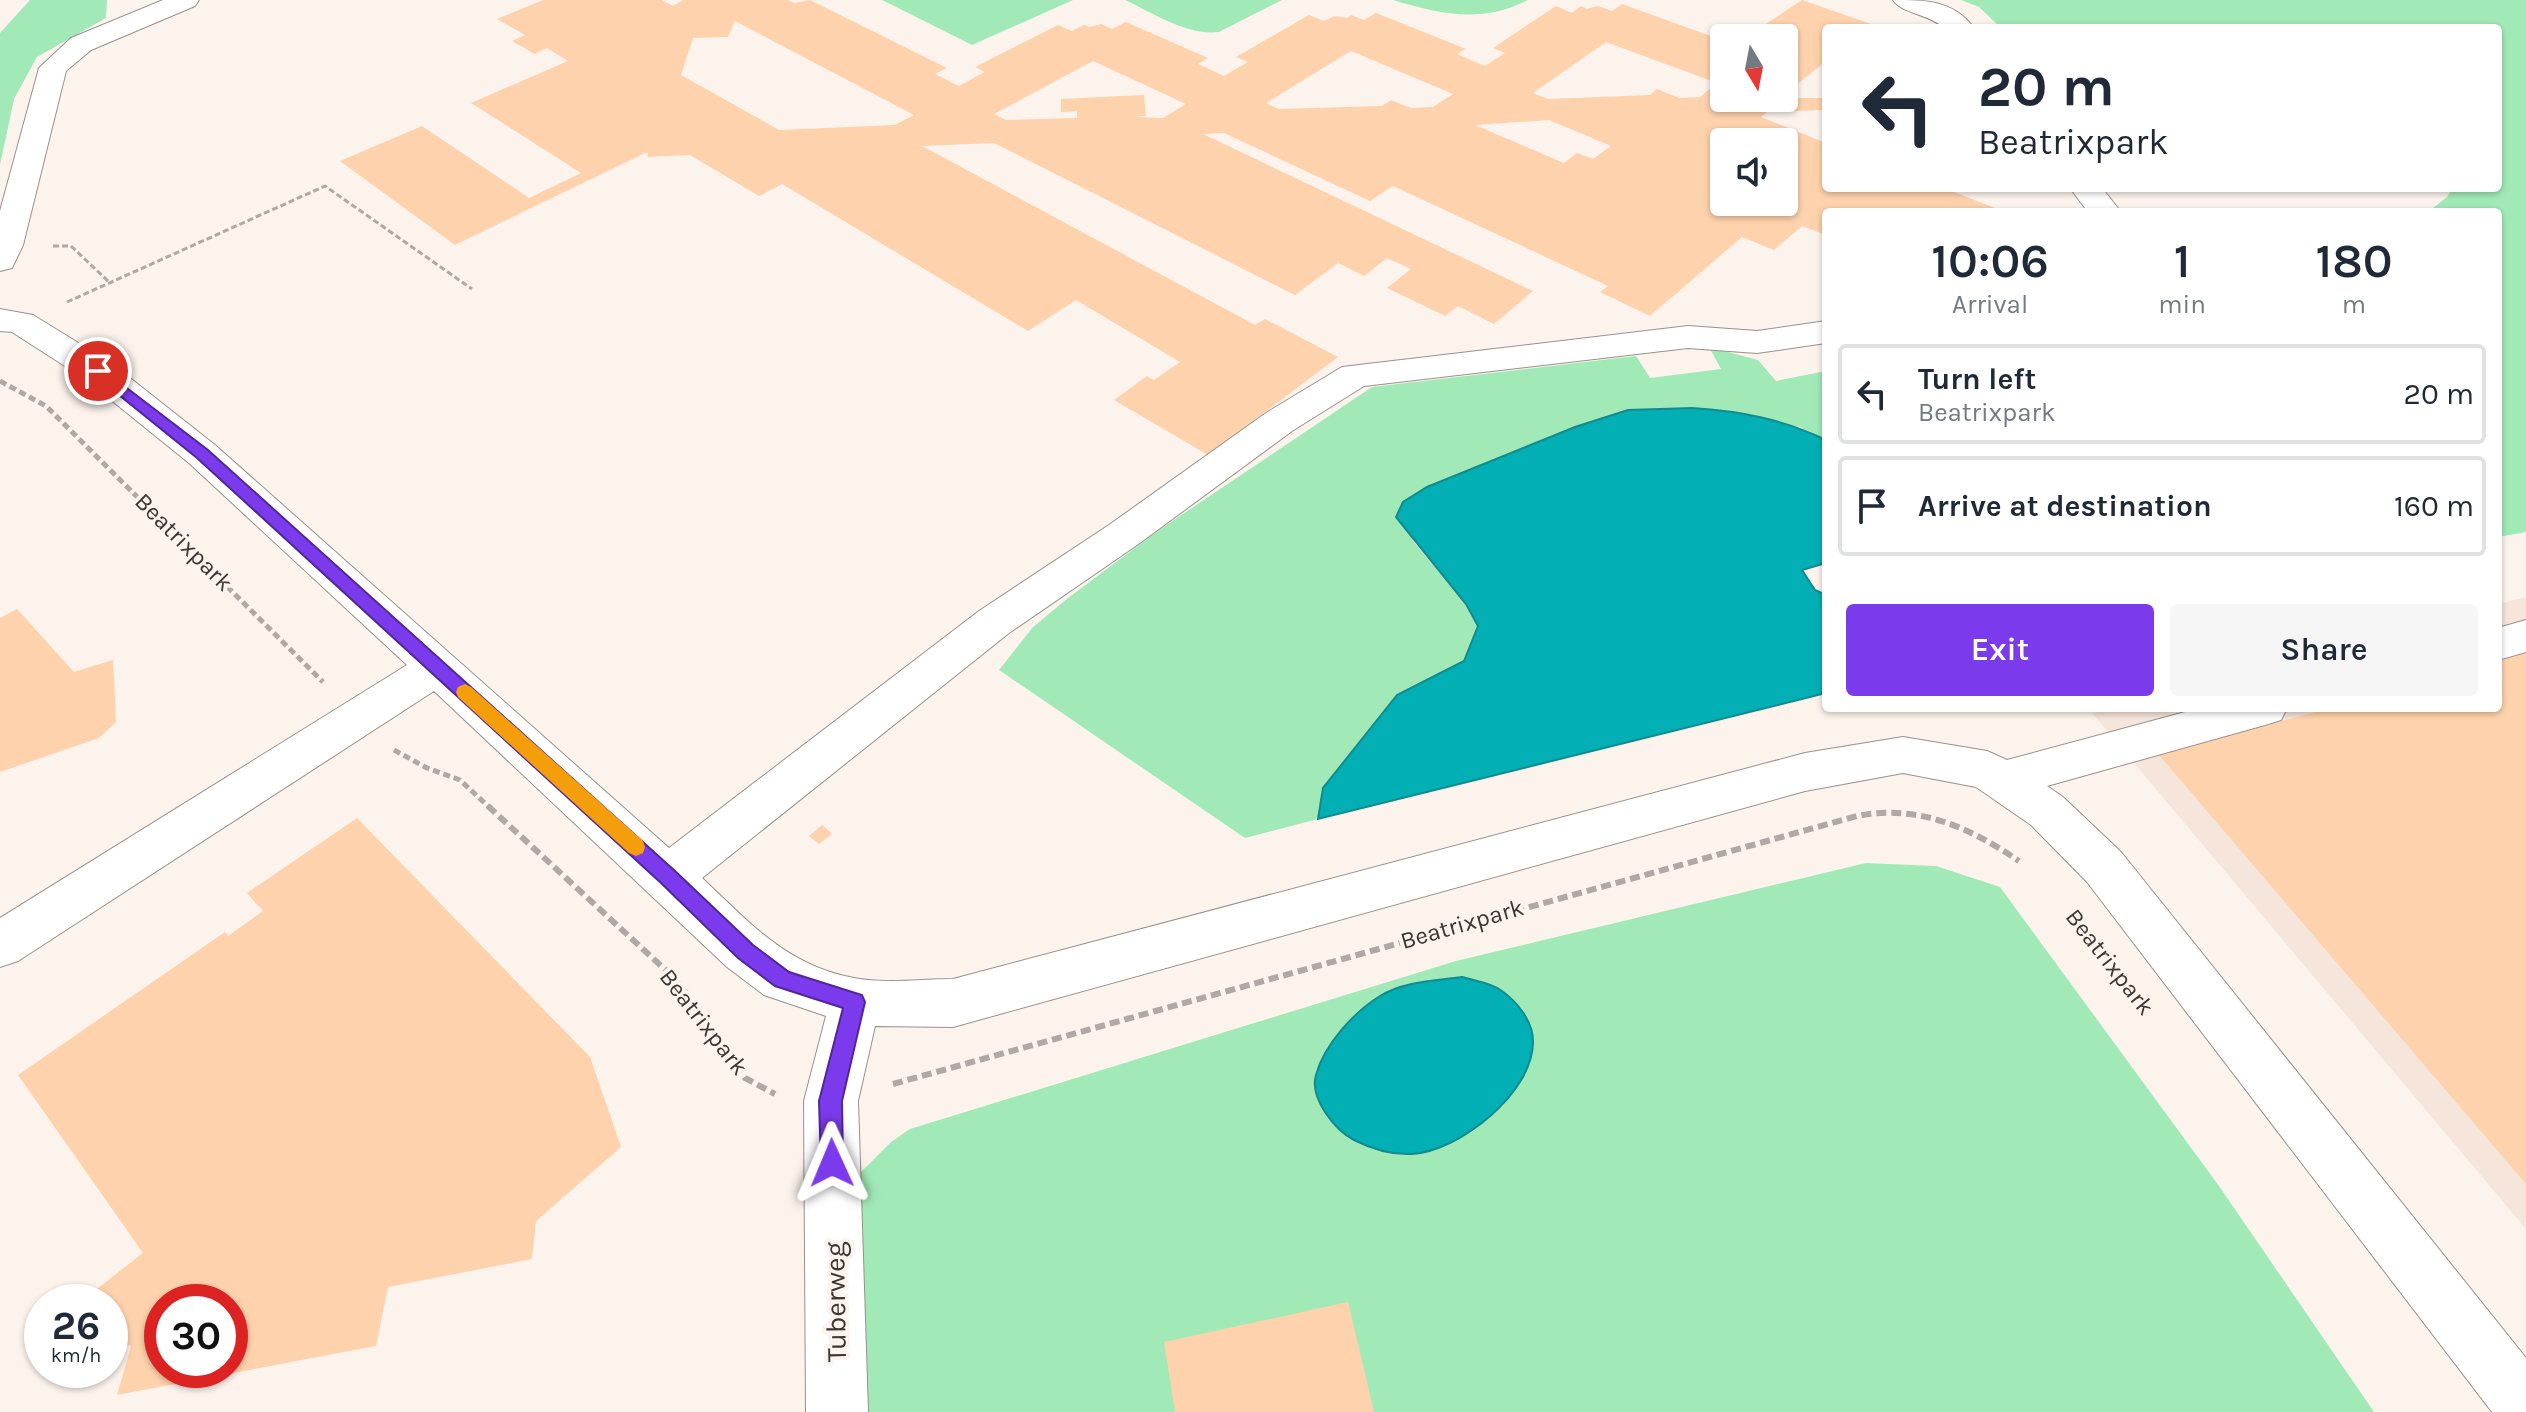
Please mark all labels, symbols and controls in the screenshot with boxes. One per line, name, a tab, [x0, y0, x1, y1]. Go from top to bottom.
north arrow	[1710, 24, 1798, 112]
map controls	[1710, 24, 1798, 216]
text: 20 m	[1978, 54, 2115, 119]
icon: left	[1846, 56, 1950, 160]
text: Beatrixpark	[1978, 121, 2169, 163]
button: sound	[1710, 128, 1798, 216]
text: 10:06	[1931, 233, 2049, 289]
text: 1	[2174, 233, 2191, 289]
text: 180	[2315, 233, 2393, 289]
text: Arrival	[1952, 289, 2028, 320]
text: min	[2158, 289, 2206, 320]
text: m	[2342, 289, 2366, 320]
pin	[64, 337, 132, 405]
icon: arrive	[76, 349, 120, 393]
text: Turn left	[1918, 361, 2036, 397]
icon: left	[1850, 372, 1894, 416]
text: 20 m	[2404, 376, 2474, 412]
text: Beatrixpark	[1918, 397, 2056, 428]
icon: arrive	[1850, 484, 1894, 528]
street label: Beatrixpark	[129, 487, 239, 597]
text: Arrive at destination	[1918, 488, 2212, 524]
text: 160 m	[2394, 488, 2474, 524]
button: Exit	[1846, 604, 2154, 696]
button: Share	[2170, 604, 2478, 696]
street label: Beatrixpark	[1397, 893, 1527, 955]
street label: Beatrixpark	[2060, 903, 2160, 1021]
street label: Beatrixpark	[654, 963, 754, 1081]
position arrow	[790, 1121, 874, 1205]
street label: Tuberweg	[818, 1241, 853, 1363]
speed limit sign: 30	[144, 1284, 248, 1388]
text: 26	[52, 1302, 100, 1349]
text: km/h	[51, 1344, 101, 1367]

